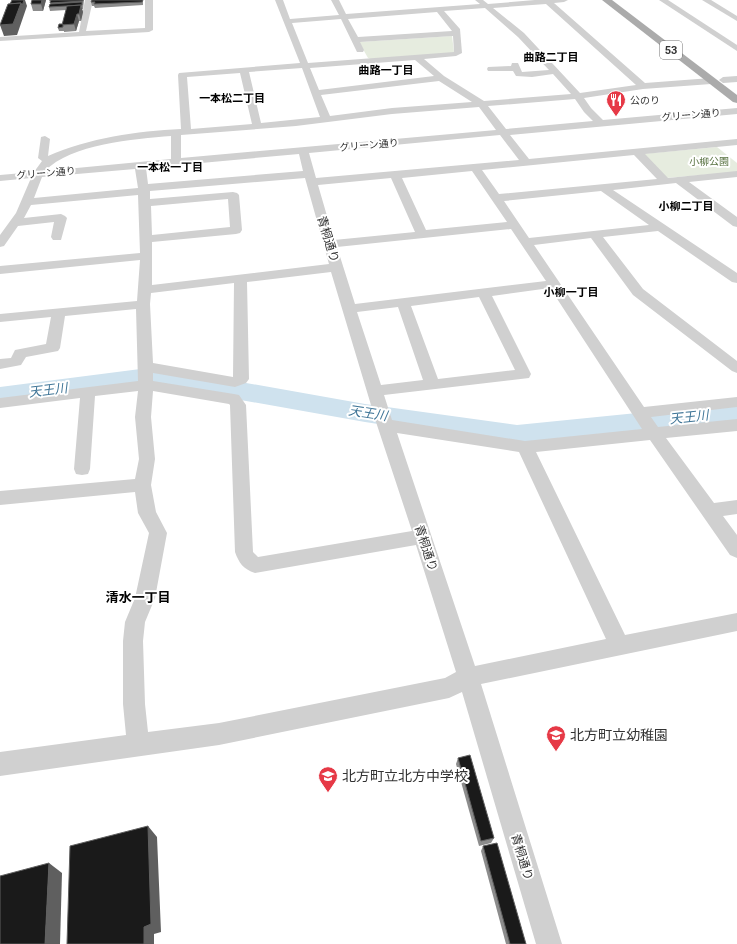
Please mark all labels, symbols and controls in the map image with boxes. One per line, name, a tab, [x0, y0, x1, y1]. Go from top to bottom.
road number: 53	[660, 41, 682, 59]
district label: 曲路二丁目	[524, 51, 579, 64]
district label: 曲路一丁目	[359, 64, 414, 77]
restaurant icon: 公のり	[605, 89, 627, 117]
district label: 一本松二丁目	[199, 92, 265, 105]
place label: 公のり	[630, 95, 660, 106]
street label: グリーン通り	[661, 107, 721, 123]
street label: グリーン通り	[339, 137, 399, 153]
park label: 小柳公園	[689, 156, 729, 167]
district label: 一本松一丁目	[137, 161, 203, 174]
street label: グリーン通り	[16, 165, 76, 181]
district label: 小柳二丁目	[659, 200, 714, 213]
street label: 青桐通り	[314, 214, 342, 264]
district label: 小柳一丁目	[544, 286, 599, 299]
water label: 天王川	[28, 380, 70, 400]
water label: 天王川	[348, 403, 390, 424]
water label: 天王川	[669, 407, 711, 426]
street label: 青桐通り	[412, 523, 440, 573]
district label: 清水一丁目	[105, 590, 171, 605]
school or university icon: 北方町立幼稚園	[545, 724, 567, 752]
place label: 北方町立幼稚園	[570, 727, 668, 743]
school or university icon: 北方町立北方中学校	[317, 765, 339, 793]
place label: 北方町立北方中学校	[342, 768, 468, 784]
street label: 青桐通り	[508, 832, 536, 882]

